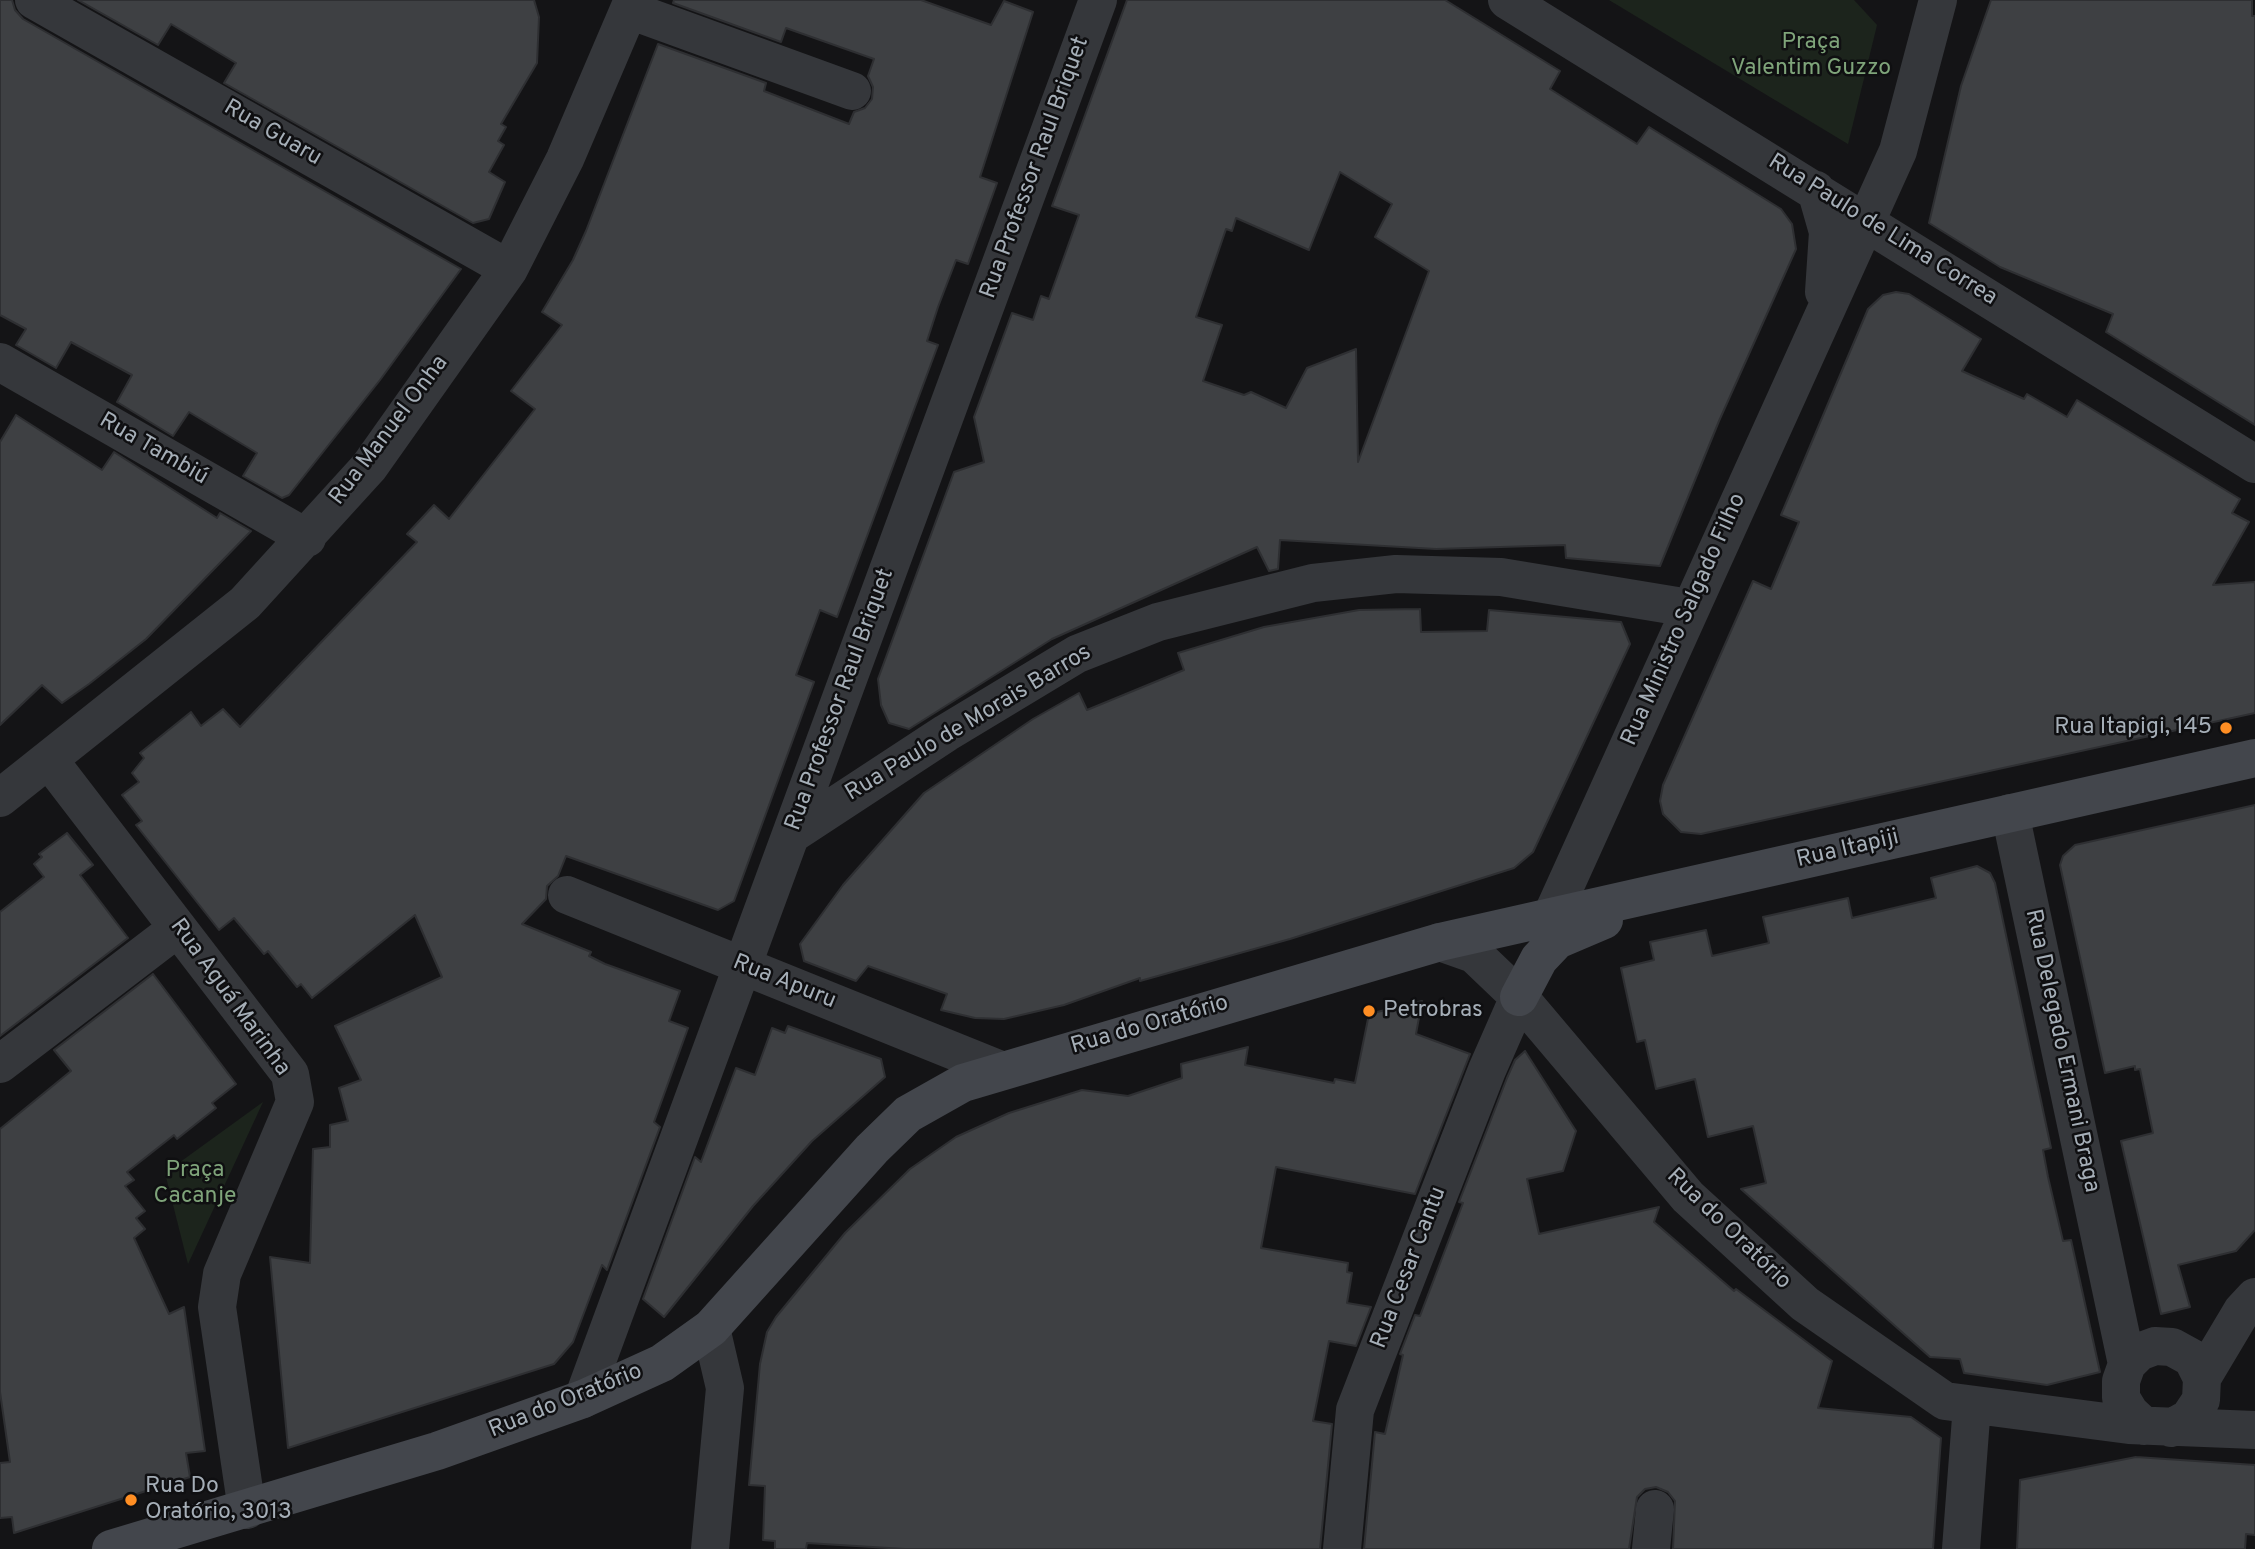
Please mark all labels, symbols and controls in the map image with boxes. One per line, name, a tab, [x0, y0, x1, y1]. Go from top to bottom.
park label: Praça Valentim Guzzo	[1731, 29, 1891, 83]
street label: Rua Professor Raul Briquet	[976, 33, 1096, 303]
street label: Rua Guaru	[218, 95, 326, 173]
street label: Rua Paulo de Lima Correa	[1762, 149, 2002, 313]
street label: Rua Manuel Onha	[325, 351, 455, 511]
street label: Rua Tambiú	[94, 408, 212, 492]
street label: Rua Ministro Salgado Filho	[1617, 490, 1753, 750]
street label: Rua Professor Raul Briquet	[781, 565, 901, 835]
street label: Rua Paulo de Morais Barros	[841, 640, 1097, 808]
place label: Rua Itapigi, 145	[2054, 714, 2212, 742]
marker: Rua Itapigi, 145	[2218, 720, 2234, 736]
street label: Rua Itapiji	[1794, 825, 1902, 875]
street label: Rua Delegado Ermani Braga	[2017, 907, 2105, 1195]
street label: Rua Aguá Marinha	[163, 914, 295, 1082]
street label: Rua Apuru	[728, 950, 840, 1016]
street label: Rua do Oratório	[1068, 990, 1232, 1062]
place label: Petrobras	[1383, 997, 1483, 1025]
marker: Petrobras	[1361, 1003, 1377, 1019]
park label: Praça Cacanje	[154, 1157, 236, 1211]
street label: Rua do Oratório	[1660, 1164, 1796, 1296]
street label: Rua Cesar Cantu	[1366, 1183, 1454, 1353]
street label: Rua do Oratório	[485, 1359, 647, 1445]
place label: Rua Do Oratório, 3013	[145, 1473, 292, 1527]
marker: Rua Do Oratório, 3013	[123, 1492, 139, 1508]

